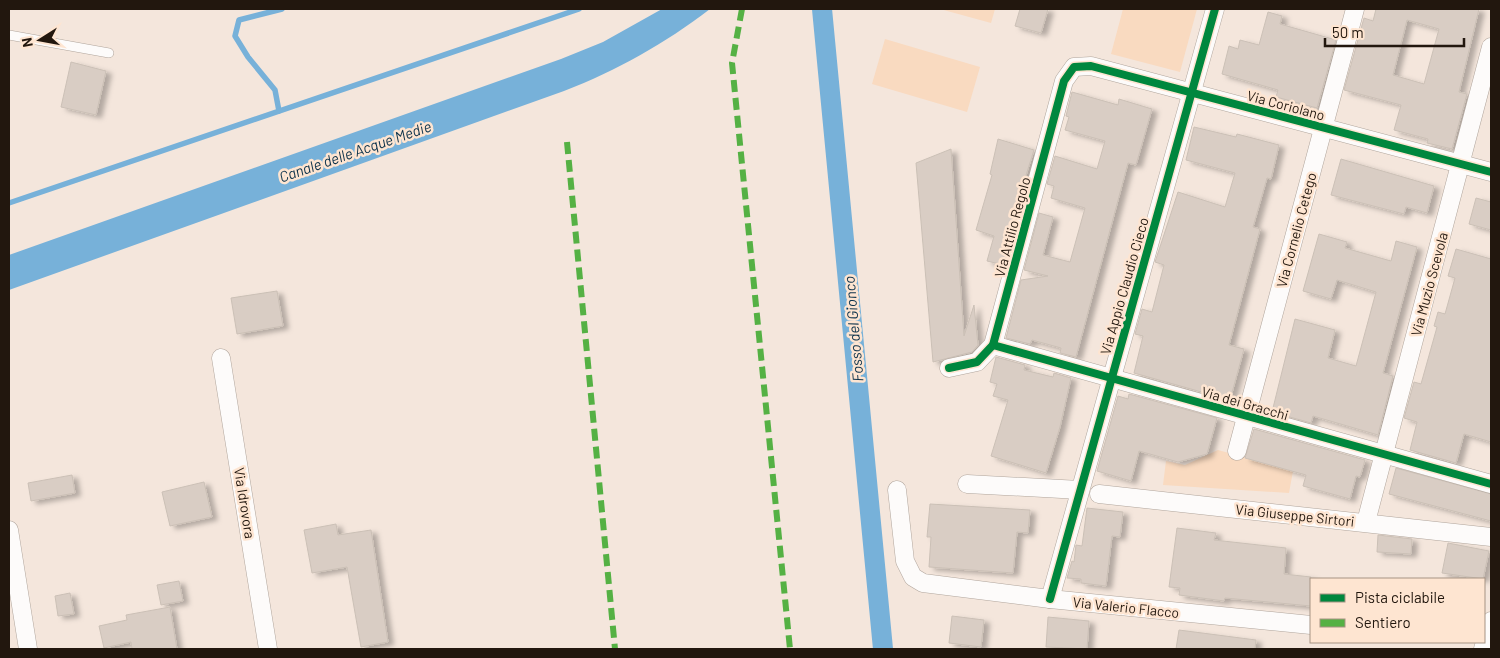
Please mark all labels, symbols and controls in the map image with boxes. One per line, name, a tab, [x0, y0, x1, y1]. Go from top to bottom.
north arrow	[15, 15, 65, 65]
scale bar	[1325, 15, 1464, 47]
text: 50 m	[1332, 23, 1364, 41]
text: N	[18, 36, 36, 49]
street label: Via Coriolano	[1245, 86, 1327, 124]
water label: Canale delle Acque Medie	[277, 116, 434, 186]
street label: Via Cornelio Cetego	[1272, 171, 1320, 289]
street label: Via Attilio Regolo	[990, 175, 1034, 279]
street label: Via Appio Claudio Cieco	[1096, 215, 1152, 357]
street label: Via Muzio Scevola	[1407, 230, 1451, 338]
water label: Fosso del Gionco	[839, 275, 867, 383]
street label: Via dei Gracchi	[1200, 382, 1290, 424]
street label: Via Idrovora	[231, 466, 259, 540]
street label: Via Giuseppe Sirtori	[1235, 500, 1355, 530]
legend	[1310, 578, 1485, 643]
text: Pista ciclabile	[1355, 588, 1445, 606]
street label: Via Valerio Flacco	[1072, 593, 1180, 621]
text: Sentiero	[1355, 613, 1411, 631]

